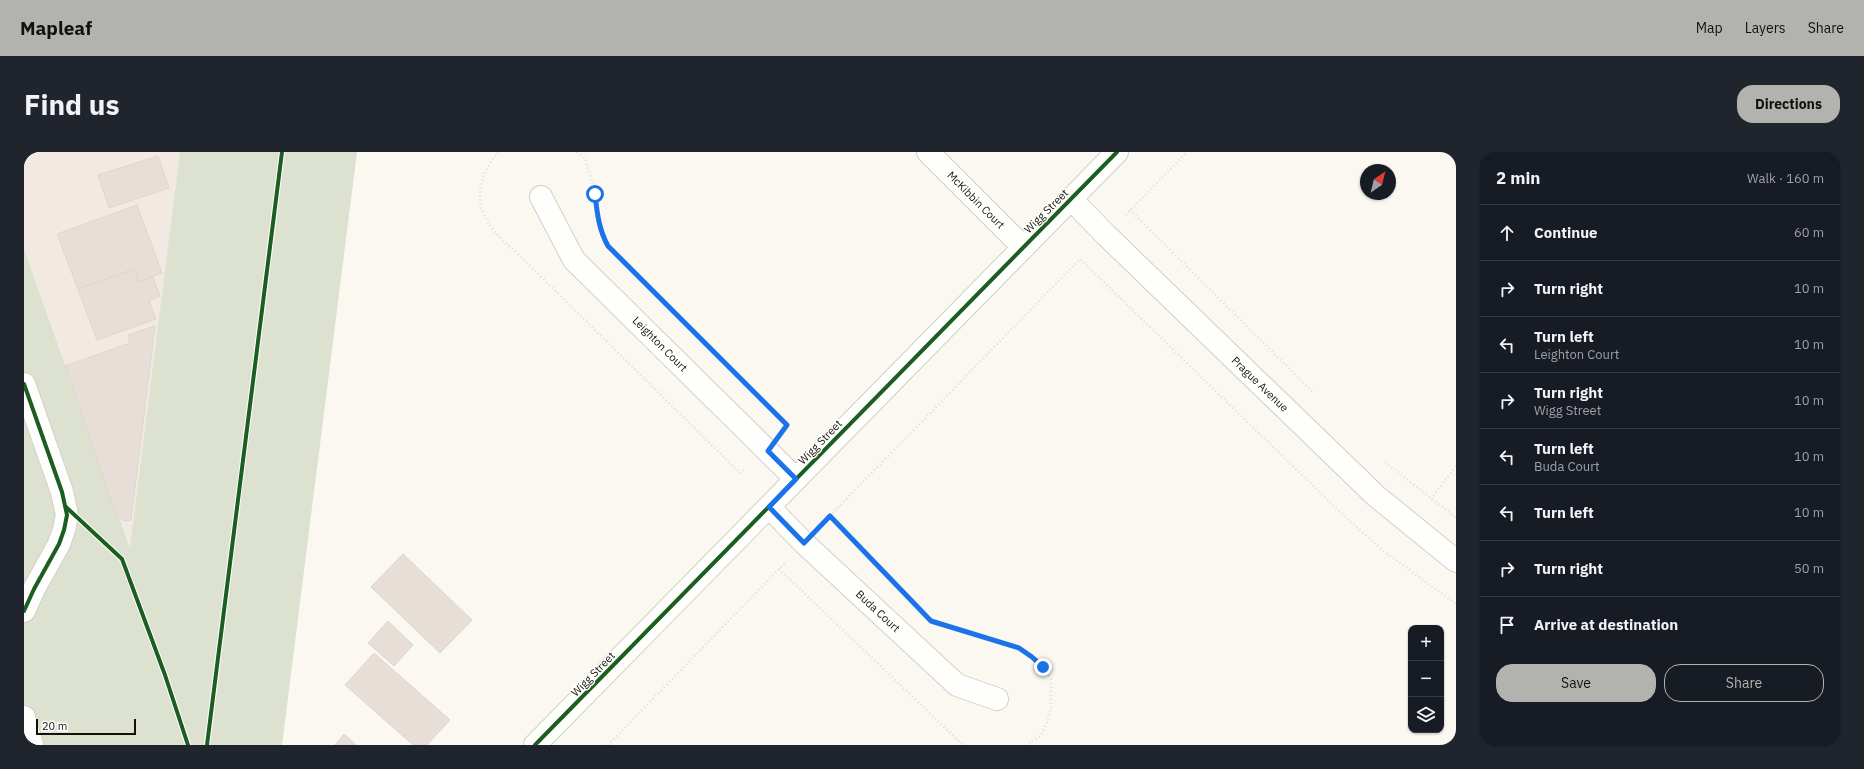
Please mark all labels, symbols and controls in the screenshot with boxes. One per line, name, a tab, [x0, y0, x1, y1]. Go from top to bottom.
text: Mapleaf	[20, 16, 92, 40]
text: Map	[1696, 19, 1723, 37]
text: Layers	[1745, 19, 1786, 37]
text: Share	[1808, 19, 1844, 37]
button: Directions	[1737, 85, 1840, 123]
text: Find us	[24, 86, 120, 123]
north arrow	[1360, 164, 1396, 200]
text: 2 min	[1496, 167, 1540, 189]
street label: McKibbin Court	[944, 168, 1008, 232]
text: Walk · 160 m	[1747, 170, 1824, 187]
route start	[586, 185, 604, 203]
street label: Wigg Street	[1021, 186, 1071, 236]
icon: ahead	[1496, 222, 1518, 244]
text: Continue	[1534, 223, 1598, 242]
text: 60 m	[1794, 224, 1824, 241]
icon: right	[1496, 278, 1518, 300]
text: Turn right	[1534, 279, 1603, 298]
text: 10 m	[1794, 280, 1824, 297]
street label: Leighton Court	[630, 314, 691, 375]
text: Turn left	[1534, 327, 1594, 346]
icon: left	[1496, 334, 1518, 356]
text: 10 m	[1794, 336, 1824, 353]
text: Leighton Court	[1534, 346, 1619, 363]
street label: Prague Avenue	[1229, 353, 1291, 415]
text: Turn right	[1534, 383, 1603, 402]
icon: right	[1496, 390, 1518, 412]
text: 10 m	[1794, 392, 1824, 409]
text: Wigg Street	[1534, 402, 1601, 419]
street label: Wigg Street	[795, 417, 845, 467]
text: Turn left	[1534, 439, 1594, 458]
icon: left	[1496, 446, 1518, 468]
text: 10 m	[1794, 448, 1824, 465]
text: Buda Court	[1534, 458, 1600, 475]
icon: left	[1496, 502, 1518, 524]
text: Turn left	[1534, 503, 1594, 522]
text: 10 m	[1794, 504, 1824, 521]
icon: right	[1496, 558, 1518, 580]
text: Turn right	[1534, 559, 1603, 578]
text: 50 m	[1794, 560, 1824, 577]
street label: Buda Court	[853, 587, 903, 635]
icon: arrive	[1496, 614, 1518, 636]
text: Arrive at destination	[1534, 615, 1678, 634]
map controls	[1408, 625, 1444, 733]
button: +	[1408, 625, 1444, 661]
street label: Wigg Street	[568, 649, 618, 699]
route end	[1034, 658, 1052, 676]
button: −	[1408, 661, 1444, 697]
button: Save	[1496, 664, 1656, 702]
button: Share	[1664, 664, 1824, 702]
button: layers	[1408, 697, 1444, 733]
scale bar	[36, 717, 136, 736]
text: 20 m	[42, 719, 67, 733]

